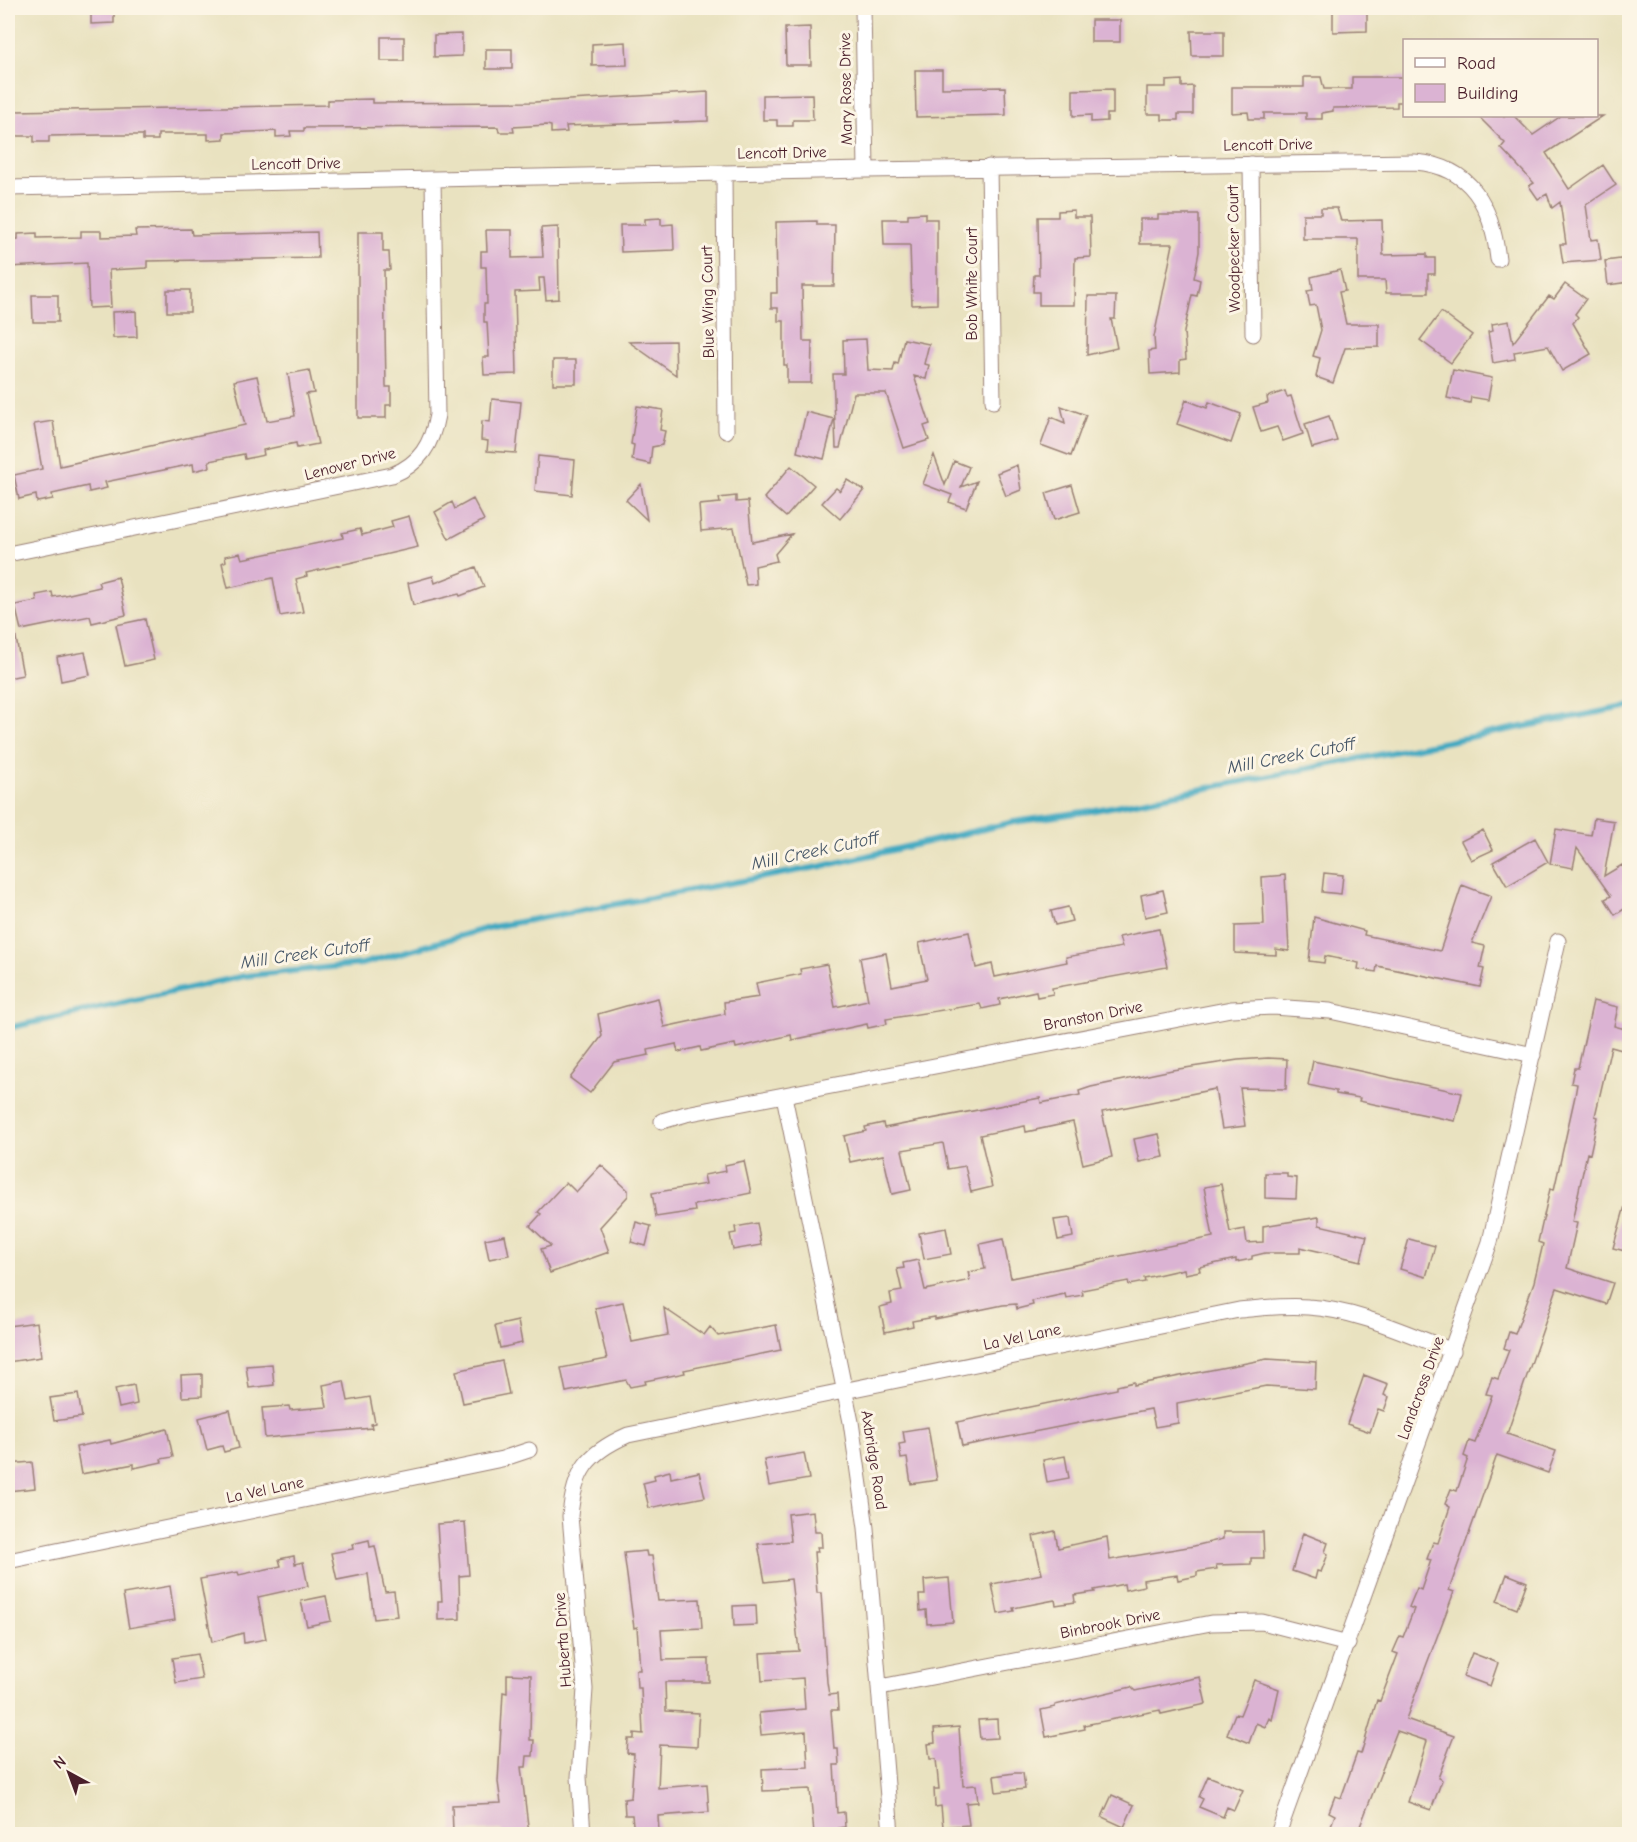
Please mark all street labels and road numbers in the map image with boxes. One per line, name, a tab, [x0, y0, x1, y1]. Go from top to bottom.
street label: Mary Rose Drive	[836, 33, 856, 145]
street label: Lencott Drive	[1223, 135, 1313, 155]
street label: Lencott Drive	[737, 143, 827, 163]
street label: Lencott Drive	[251, 154, 341, 174]
street label: Woodpecker Court	[1224, 185, 1244, 313]
street label: Bob White Court	[963, 227, 981, 341]
street label: Blue Wing Court	[698, 245, 718, 358]
street label: Lenover Drive	[303, 444, 397, 484]
street label: Branston Drive	[1042, 998, 1144, 1034]
street label: La Vel Lane	[982, 1320, 1062, 1354]
street label: Landcross Drive	[1394, 1334, 1448, 1442]
street label: Axbridge Road	[857, 1409, 891, 1511]
street label: La Vel Lane	[225, 1473, 305, 1507]
street label: Huberta Drive	[551, 1592, 575, 1688]
street label: Binbrook Drive	[1058, 1605, 1162, 1643]

